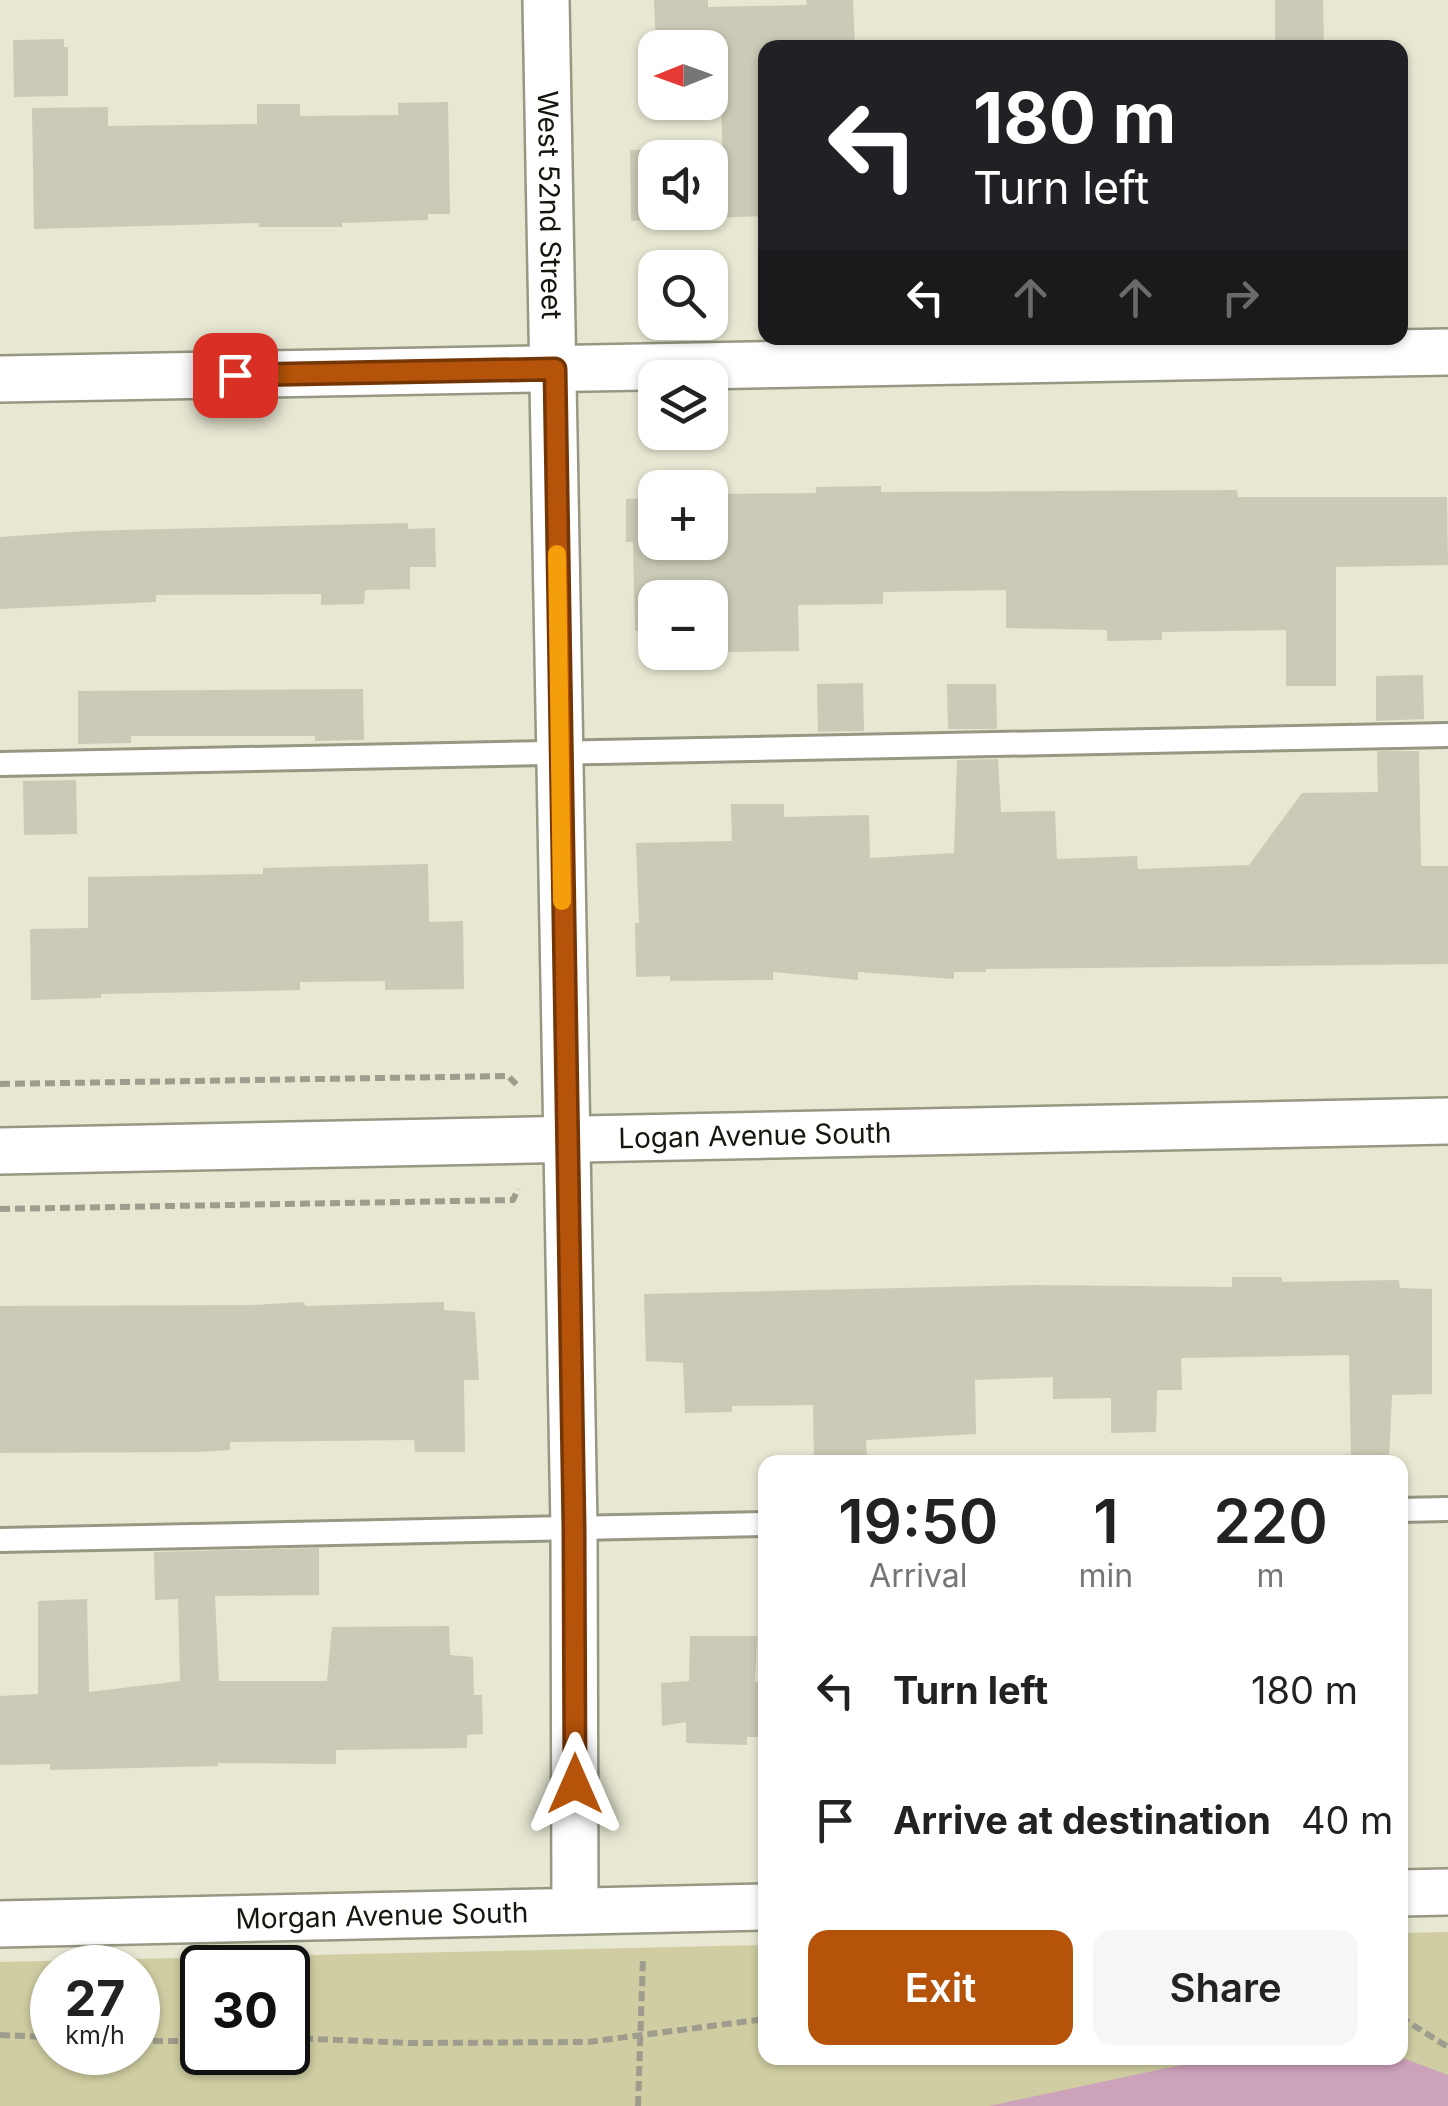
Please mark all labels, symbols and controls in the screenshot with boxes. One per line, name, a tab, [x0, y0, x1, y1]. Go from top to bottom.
north arrow	[638, 30, 728, 120]
map controls	[638, 30, 728, 670]
text: 180 m	[973, 75, 1176, 160]
icon: left	[808, 80, 938, 210]
street label: West 52nd Street	[531, 90, 569, 320]
button: sound	[638, 140, 728, 230]
text: Turn left	[973, 160, 1149, 215]
button: search	[638, 250, 728, 340]
icon: left	[898, 270, 953, 325]
icon: ahead	[1003, 270, 1058, 325]
icon: ahead	[1108, 270, 1163, 325]
icon: right	[1213, 270, 1268, 325]
pin	[193, 333, 278, 418]
icon: arrive	[208, 348, 263, 403]
button: layers	[638, 360, 728, 450]
button: +	[638, 470, 728, 560]
button: −	[638, 580, 728, 670]
street label: Logan Avenue South	[618, 1116, 892, 1155]
text: 19:50	[838, 1485, 998, 1557]
text: 1	[1093, 1485, 1119, 1557]
text: 220	[1213, 1485, 1328, 1557]
text: Arrival	[869, 1556, 968, 1595]
text: min	[1079, 1556, 1133, 1595]
text: m	[1257, 1556, 1285, 1595]
icon: left	[808, 1663, 863, 1718]
text: Turn left	[893, 1667, 1048, 1713]
text: 180 m	[1251, 1667, 1358, 1713]
position arrow	[523, 1732, 627, 1836]
icon: arrive	[808, 1793, 863, 1848]
text: Arrive at destination	[893, 1797, 1271, 1843]
text: 40 m	[1301, 1797, 1393, 1843]
street label: Morgan Avenue South	[235, 1895, 529, 1936]
button: Exit	[808, 1930, 1073, 2045]
button: Share	[1093, 1930, 1358, 2045]
speed limit sign: 30	[180, 1945, 310, 2075]
text: 27	[65, 1968, 125, 2028]
text: km/h	[65, 2020, 125, 2050]

